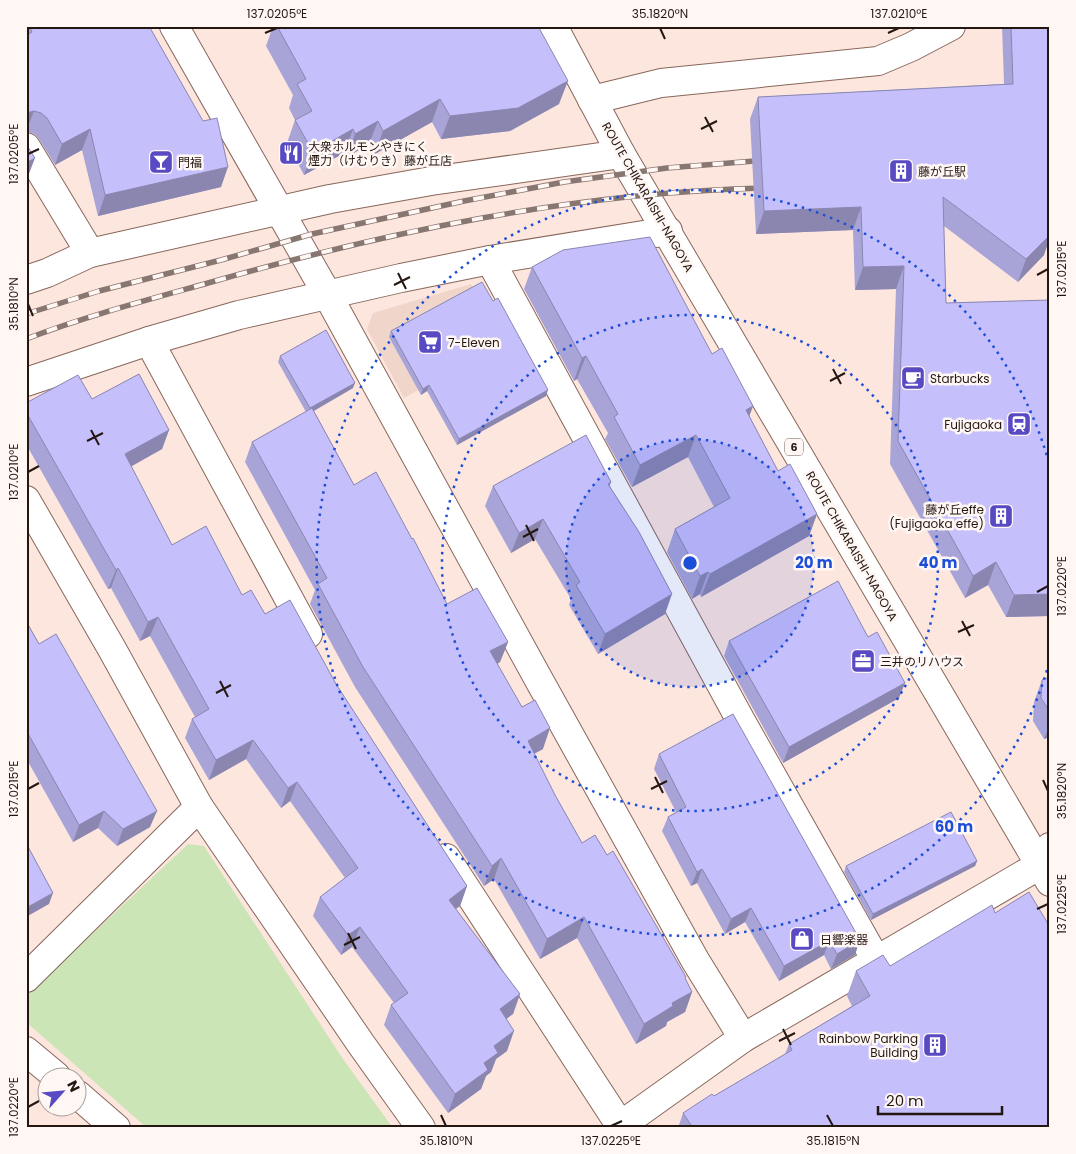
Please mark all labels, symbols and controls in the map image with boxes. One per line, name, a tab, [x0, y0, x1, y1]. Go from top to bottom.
text: 137.0205°E	[247, 5, 307, 22]
text: 35.1820°N	[632, 5, 688, 22]
text: 137.0210°E	[871, 5, 927, 22]
street label: ROUTE CHIKARAISHI-NAGOYA	[598, 119, 698, 275]
text: 137.0205°E	[5, 124, 22, 184]
place label: 大衆ホルモンやきにく 煙力（けむりき）藤が丘店	[308, 138, 452, 169]
restaurant icon: 大衆ホルモンやきにく 煙力（けむりき）藤が丘店	[278, 140, 304, 166]
bar icon: 門福	[148, 149, 174, 175]
place label: 門福	[178, 154, 202, 171]
building icon: 藤が丘駅	[888, 158, 914, 184]
place label: 藤が丘駅	[918, 163, 966, 180]
text: 137.0215°E	[1053, 241, 1070, 297]
text: 35.1810°N	[5, 277, 22, 331]
supermarket icon: 7-Eleven	[417, 329, 443, 355]
place label: 7-Eleven	[448, 334, 500, 351]
cafe icon: Starbucks	[900, 365, 926, 391]
place label: Starbucks	[930, 370, 990, 387]
station icon: Fujigaoka	[1006, 411, 1032, 437]
place label: Fujigaoka	[944, 416, 1002, 433]
road number: 6	[785, 438, 803, 456]
text: 137.0210°E	[5, 444, 22, 500]
street label: ROUTE CHIKARAISHI-NAGOYA	[802, 468, 902, 624]
place label: 藤が丘effe (Fujigaoka effe)	[889, 501, 984, 532]
building icon: 藤が丘effe (Fujigaoka effe)	[988, 503, 1014, 529]
text: 20 m	[795, 552, 833, 573]
text: 40 m	[918, 552, 958, 573]
centre of rings	[681, 554, 699, 572]
text: 137.0220°E	[1053, 556, 1070, 616]
office icon: 三井のリハウス	[850, 648, 876, 674]
place label: 三井のリハウス	[880, 653, 964, 670]
text: 137.0215°E	[5, 761, 22, 817]
text: 35.1820°N	[1053, 763, 1070, 819]
text: 60 m	[935, 816, 973, 837]
text: 137.0225°E	[1053, 874, 1070, 934]
shop icon: 日響楽器	[789, 926, 815, 952]
place label: 日響楽器	[820, 931, 868, 948]
place label: Rainbow Parking Building	[819, 1030, 918, 1061]
building icon: Rainbow Parking Building	[922, 1032, 948, 1058]
north arrow	[38, 1066, 88, 1116]
text: 137.0220°E	[5, 1077, 22, 1137]
text: N	[62, 1077, 85, 1095]
scale bar	[878, 1084, 1002, 1116]
text: 20 m	[886, 1090, 924, 1111]
text: 35.1810°N	[419, 1132, 473, 1149]
text: 137.0225°E	[581, 1132, 641, 1149]
text: 35.1815°N	[806, 1132, 860, 1149]

